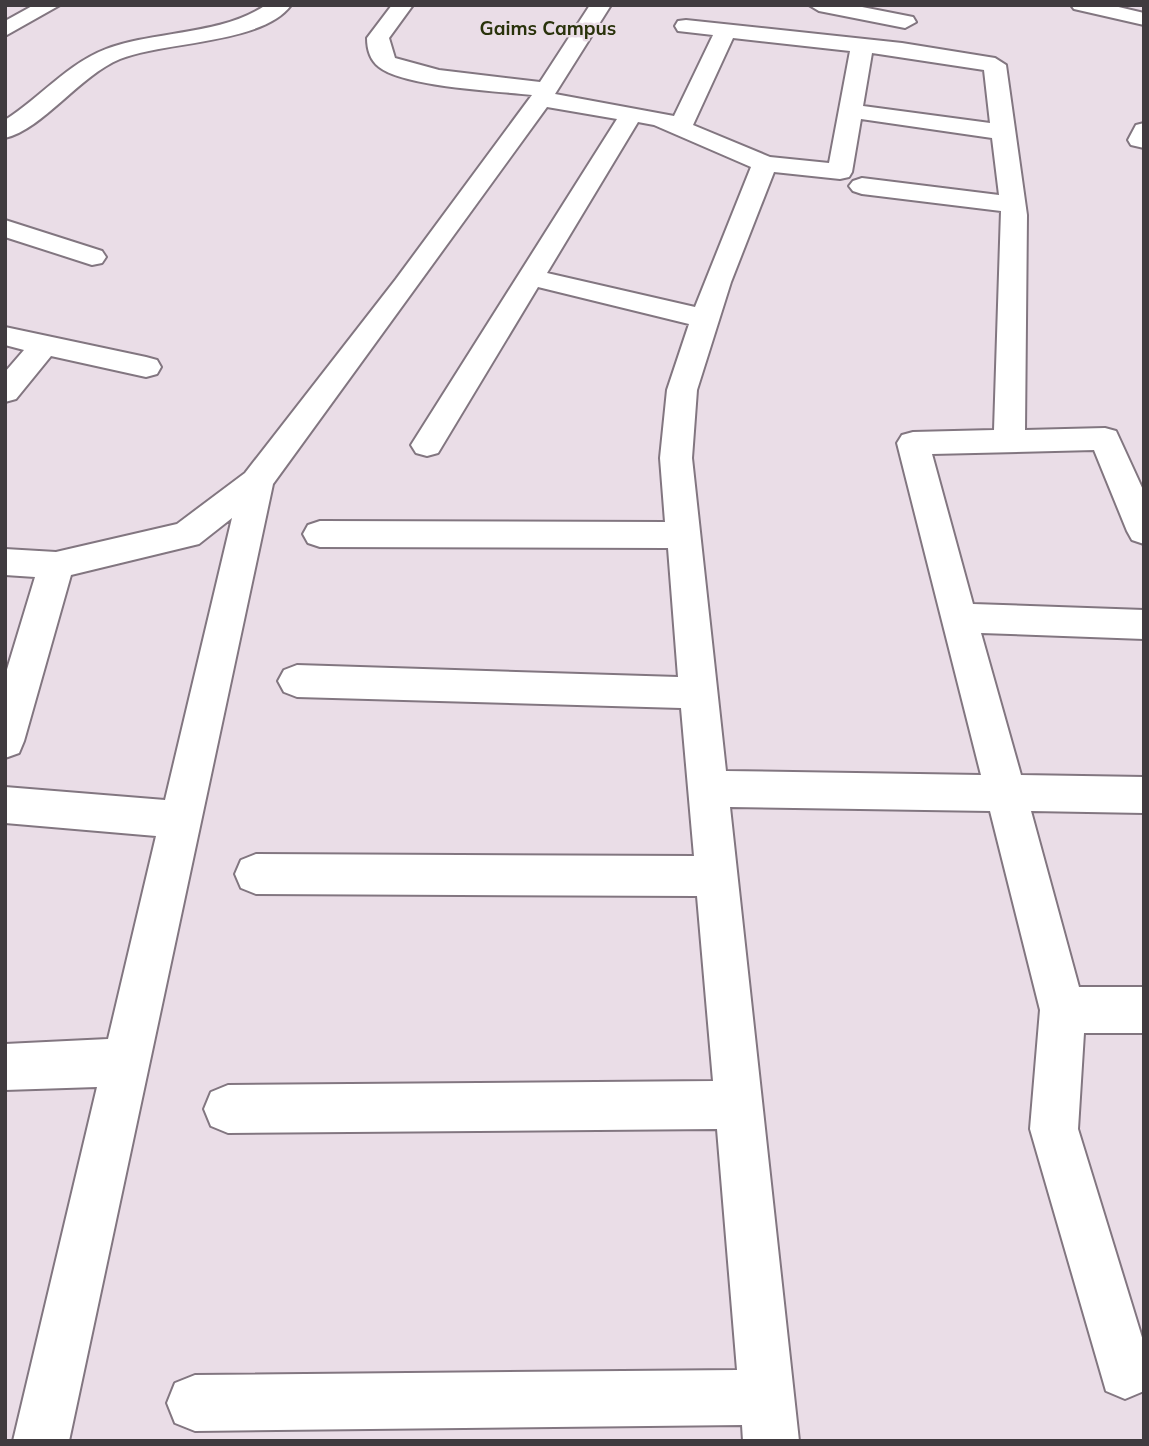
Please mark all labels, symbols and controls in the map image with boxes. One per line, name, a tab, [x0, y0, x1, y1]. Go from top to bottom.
district label: Gaims Campus	[480, 16, 616, 40]

